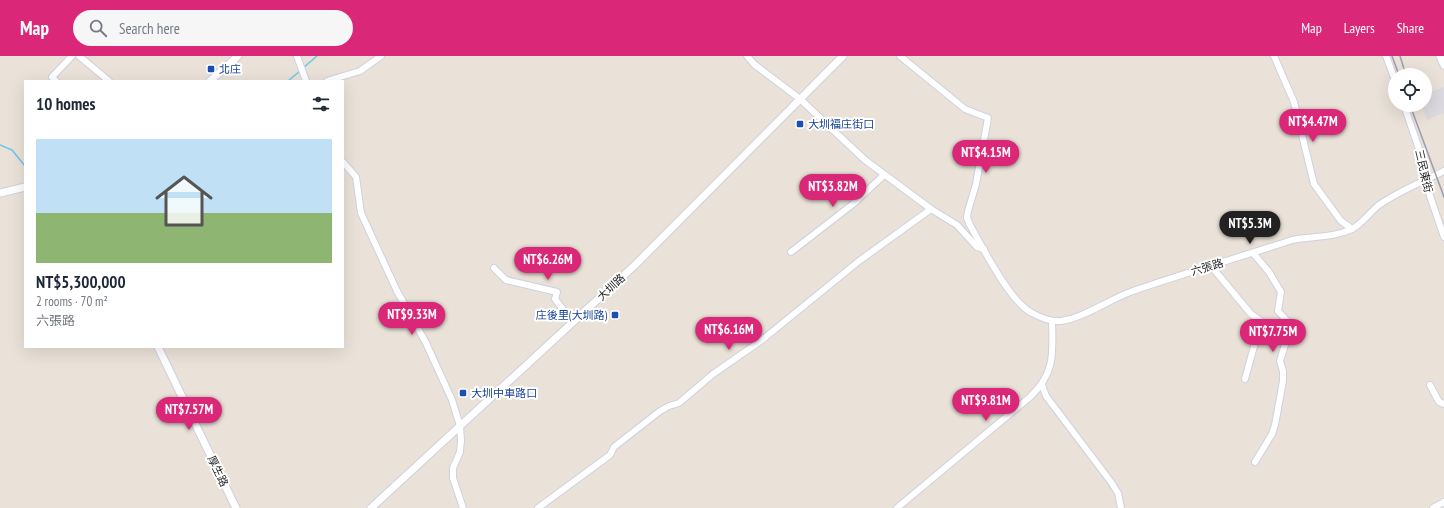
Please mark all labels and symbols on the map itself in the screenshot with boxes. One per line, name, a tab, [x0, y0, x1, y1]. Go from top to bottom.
place label: 北庄	[219, 62, 241, 76]
marker: 北庄	[206, 64, 216, 74]
pin: NT$4.47M	[1272, 109, 1354, 143]
place label: 大圳福庄街口	[808, 117, 874, 131]
marker: 大圳福庄街口	[795, 119, 805, 129]
pin: NT$4.15M	[945, 140, 1027, 174]
street label: 三民東街	[1412, 148, 1436, 194]
pin: NT$3.82M	[792, 174, 874, 208]
pin: NT$5.3M	[1213, 211, 1287, 245]
pin: NT$6.26M	[507, 247, 589, 281]
street label: 六張路	[1189, 256, 1225, 278]
street label: 大圳路	[594, 271, 628, 303]
pin: NT$9.33M	[371, 302, 453, 336]
place label: 庄後里(大圳路)	[536, 308, 607, 322]
marker: 庄後里(大圳路)	[610, 310, 620, 320]
pin: NT$6.16M	[688, 317, 770, 351]
pin: NT$7.75M	[1232, 319, 1314, 353]
place label: 大圳中車路口	[471, 386, 537, 400]
marker: 大圳中車路口	[458, 388, 468, 398]
pin: NT$9.81M	[945, 388, 1027, 422]
pin: NT$7.57M	[148, 397, 230, 431]
street label: 厚生路	[204, 453, 232, 489]

